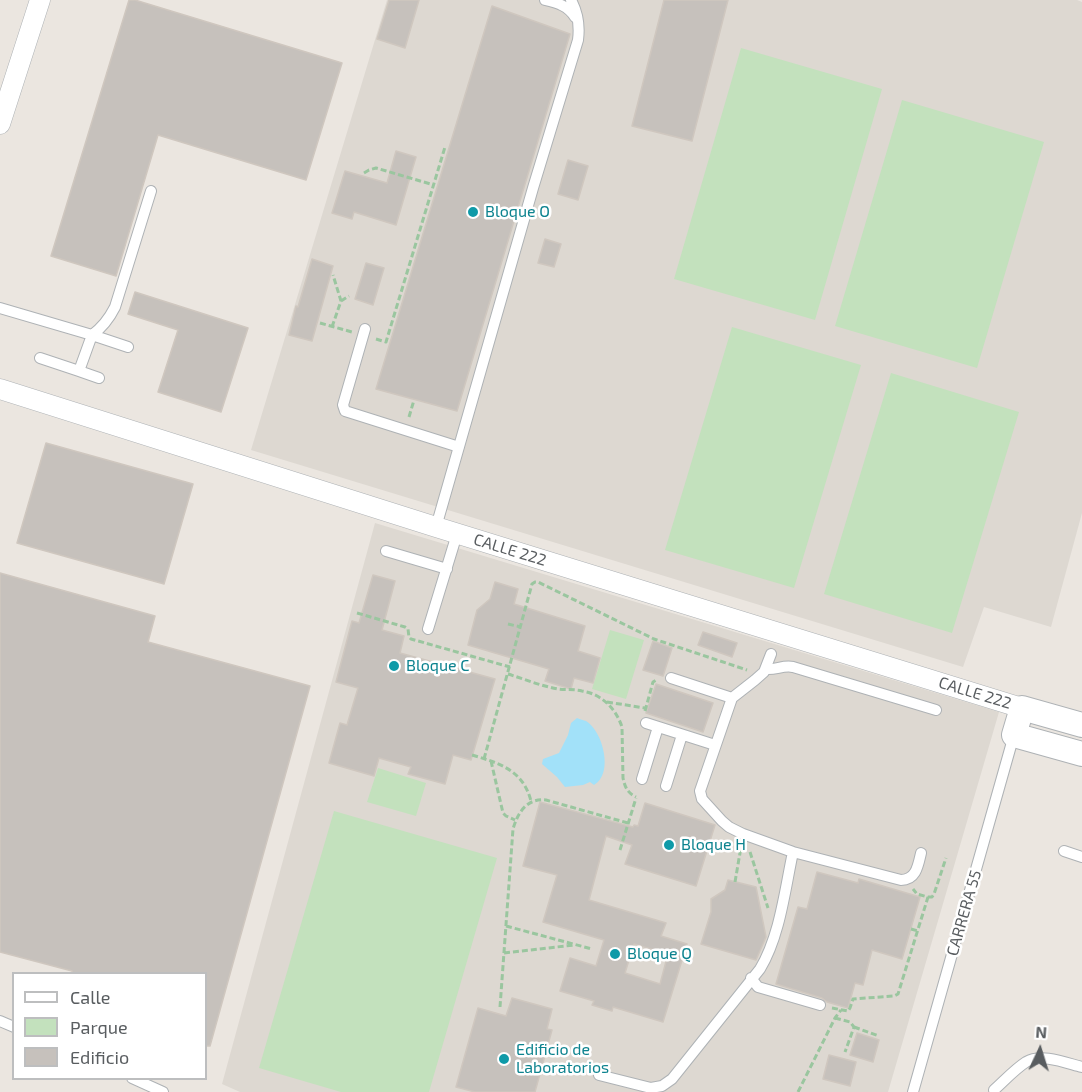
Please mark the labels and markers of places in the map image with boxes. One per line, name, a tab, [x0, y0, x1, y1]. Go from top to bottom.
place label: Bloque O	[485, 202, 550, 222]
marker: Bloque O	[466, 205, 480, 219]
place label: Bloque C	[406, 656, 469, 676]
marker: Bloque C	[387, 659, 401, 673]
place label: Bloque H	[681, 835, 746, 855]
marker: Bloque H	[662, 838, 676, 852]
place label: Bloque Q	[627, 944, 692, 964]
marker: Bloque Q	[608, 947, 622, 961]
place label: Edificio de Laboratorios	[516, 1040, 609, 1078]
marker: Edificio de Laboratorios	[497, 1052, 511, 1066]

